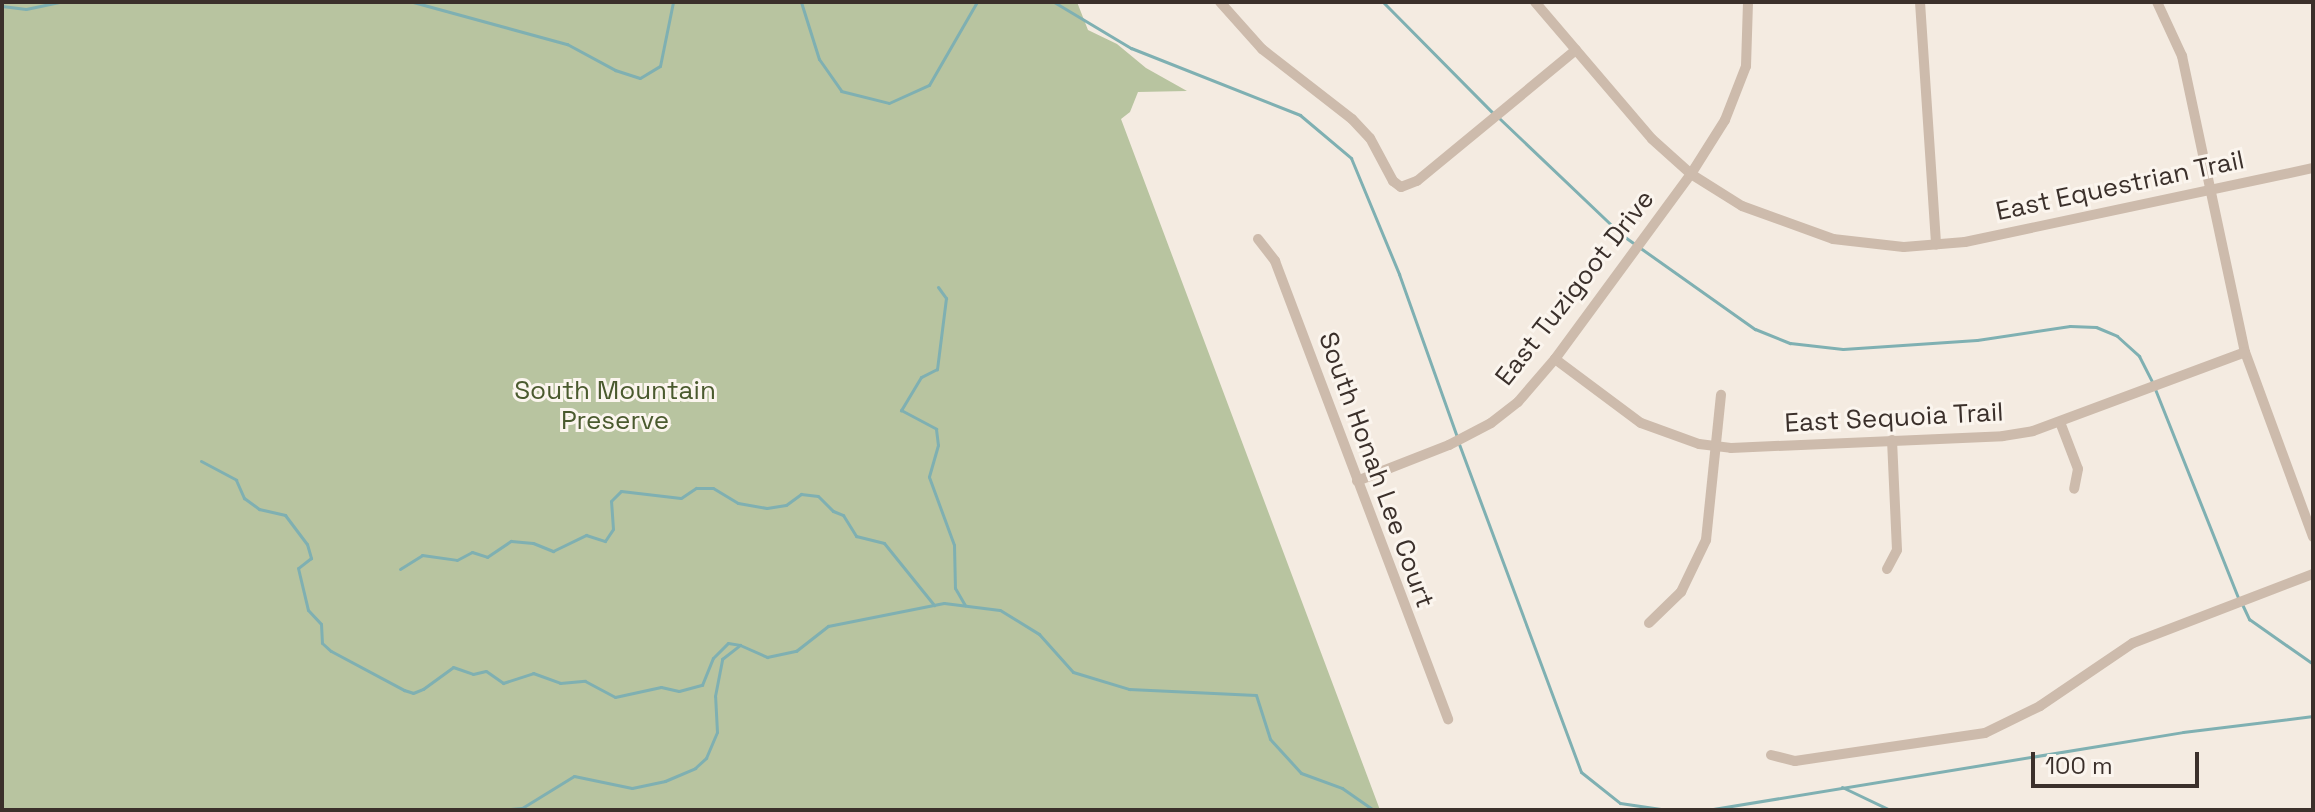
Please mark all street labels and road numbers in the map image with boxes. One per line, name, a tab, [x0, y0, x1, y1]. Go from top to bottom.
street label: East Equestrian Trail	[1993, 144, 2247, 228]
street label: East Tuzigoot Drive	[1489, 184, 1661, 392]
street label: South Honah Lee Court	[1312, 328, 1440, 612]
street label: East Sequoia Trail	[1783, 397, 2005, 439]

